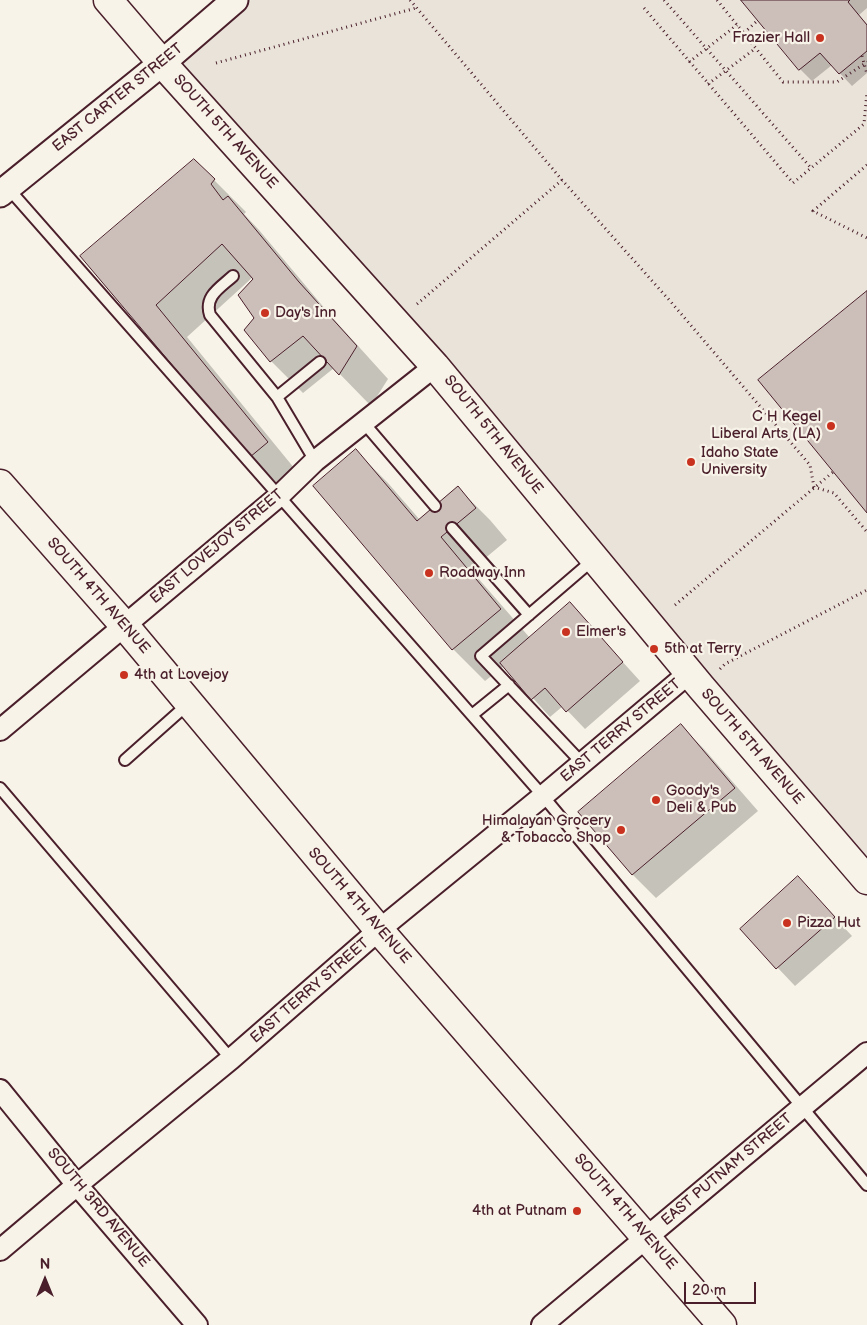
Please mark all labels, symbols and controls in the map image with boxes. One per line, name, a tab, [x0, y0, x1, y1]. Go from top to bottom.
place label: Frazier Hall	[732, 29, 810, 47]
marker: Frazier Hall	[814, 32, 826, 44]
street label: EAST CARTER STREET	[49, 40, 187, 156]
street label: SOUTH 5TH AVENUE	[169, 71, 281, 193]
place label: Day's Inn	[275, 304, 336, 322]
marker: Day's Inn	[259, 307, 271, 319]
street label: SOUTH 5TH AVENUE	[440, 372, 546, 498]
place label: C H Kegel Liberal Arts (LA)	[711, 408, 821, 443]
marker: C H Kegel Liberal Arts (LA)	[825, 420, 837, 432]
place label: Idaho State University	[701, 444, 778, 479]
marker: Idaho State University	[685, 456, 697, 468]
street label: EAST LOVEJOY STREET	[147, 486, 287, 608]
street label: SOUTH 4TH AVENUE	[43, 534, 153, 658]
place label: Roadway Inn	[439, 564, 526, 582]
marker: Roadway Inn	[423, 567, 435, 579]
place label: Elmer's	[576, 623, 626, 641]
marker: Elmer's	[560, 626, 572, 638]
place label: 5th at Terry	[664, 640, 741, 658]
marker: 5th at Terry	[648, 643, 660, 655]
place label: 4th at Lovejoy	[134, 666, 228, 684]
marker: 4th at Lovejoy	[118, 669, 130, 681]
street label: EAST TERRY STREET	[557, 676, 685, 786]
street label: SOUTH 5TH AVENUE	[697, 685, 807, 809]
place label: Goody's Deli & Pub	[666, 782, 737, 817]
marker: Goody's Deli & Pub	[650, 794, 662, 806]
place label: Himalayan Grocery & Tobacco Shop	[482, 812, 611, 847]
marker: Himalayan Grocery & Tobacco Shop	[615, 824, 627, 836]
street label: SOUTH 4TH AVENUE	[304, 844, 414, 968]
place label: Pizza Hut	[797, 914, 861, 932]
marker: Pizza Hut	[781, 917, 793, 929]
street label: EAST TERRY STREET	[247, 935, 373, 1047]
street label: EAST PUTNAM STREET	[658, 1110, 796, 1230]
street label: SOUTH 3RD AVENUE	[43, 1145, 153, 1271]
street label: SOUTH 4TH AVENUE	[570, 1150, 680, 1274]
place label: 4th at Putnam	[472, 1202, 567, 1220]
marker: 4th at Putnam	[571, 1205, 583, 1217]
north arrow	[20, 1255, 70, 1305]
scale bar	[687, 1272, 760, 1304]
text: 20 m	[692, 1281, 726, 1300]

